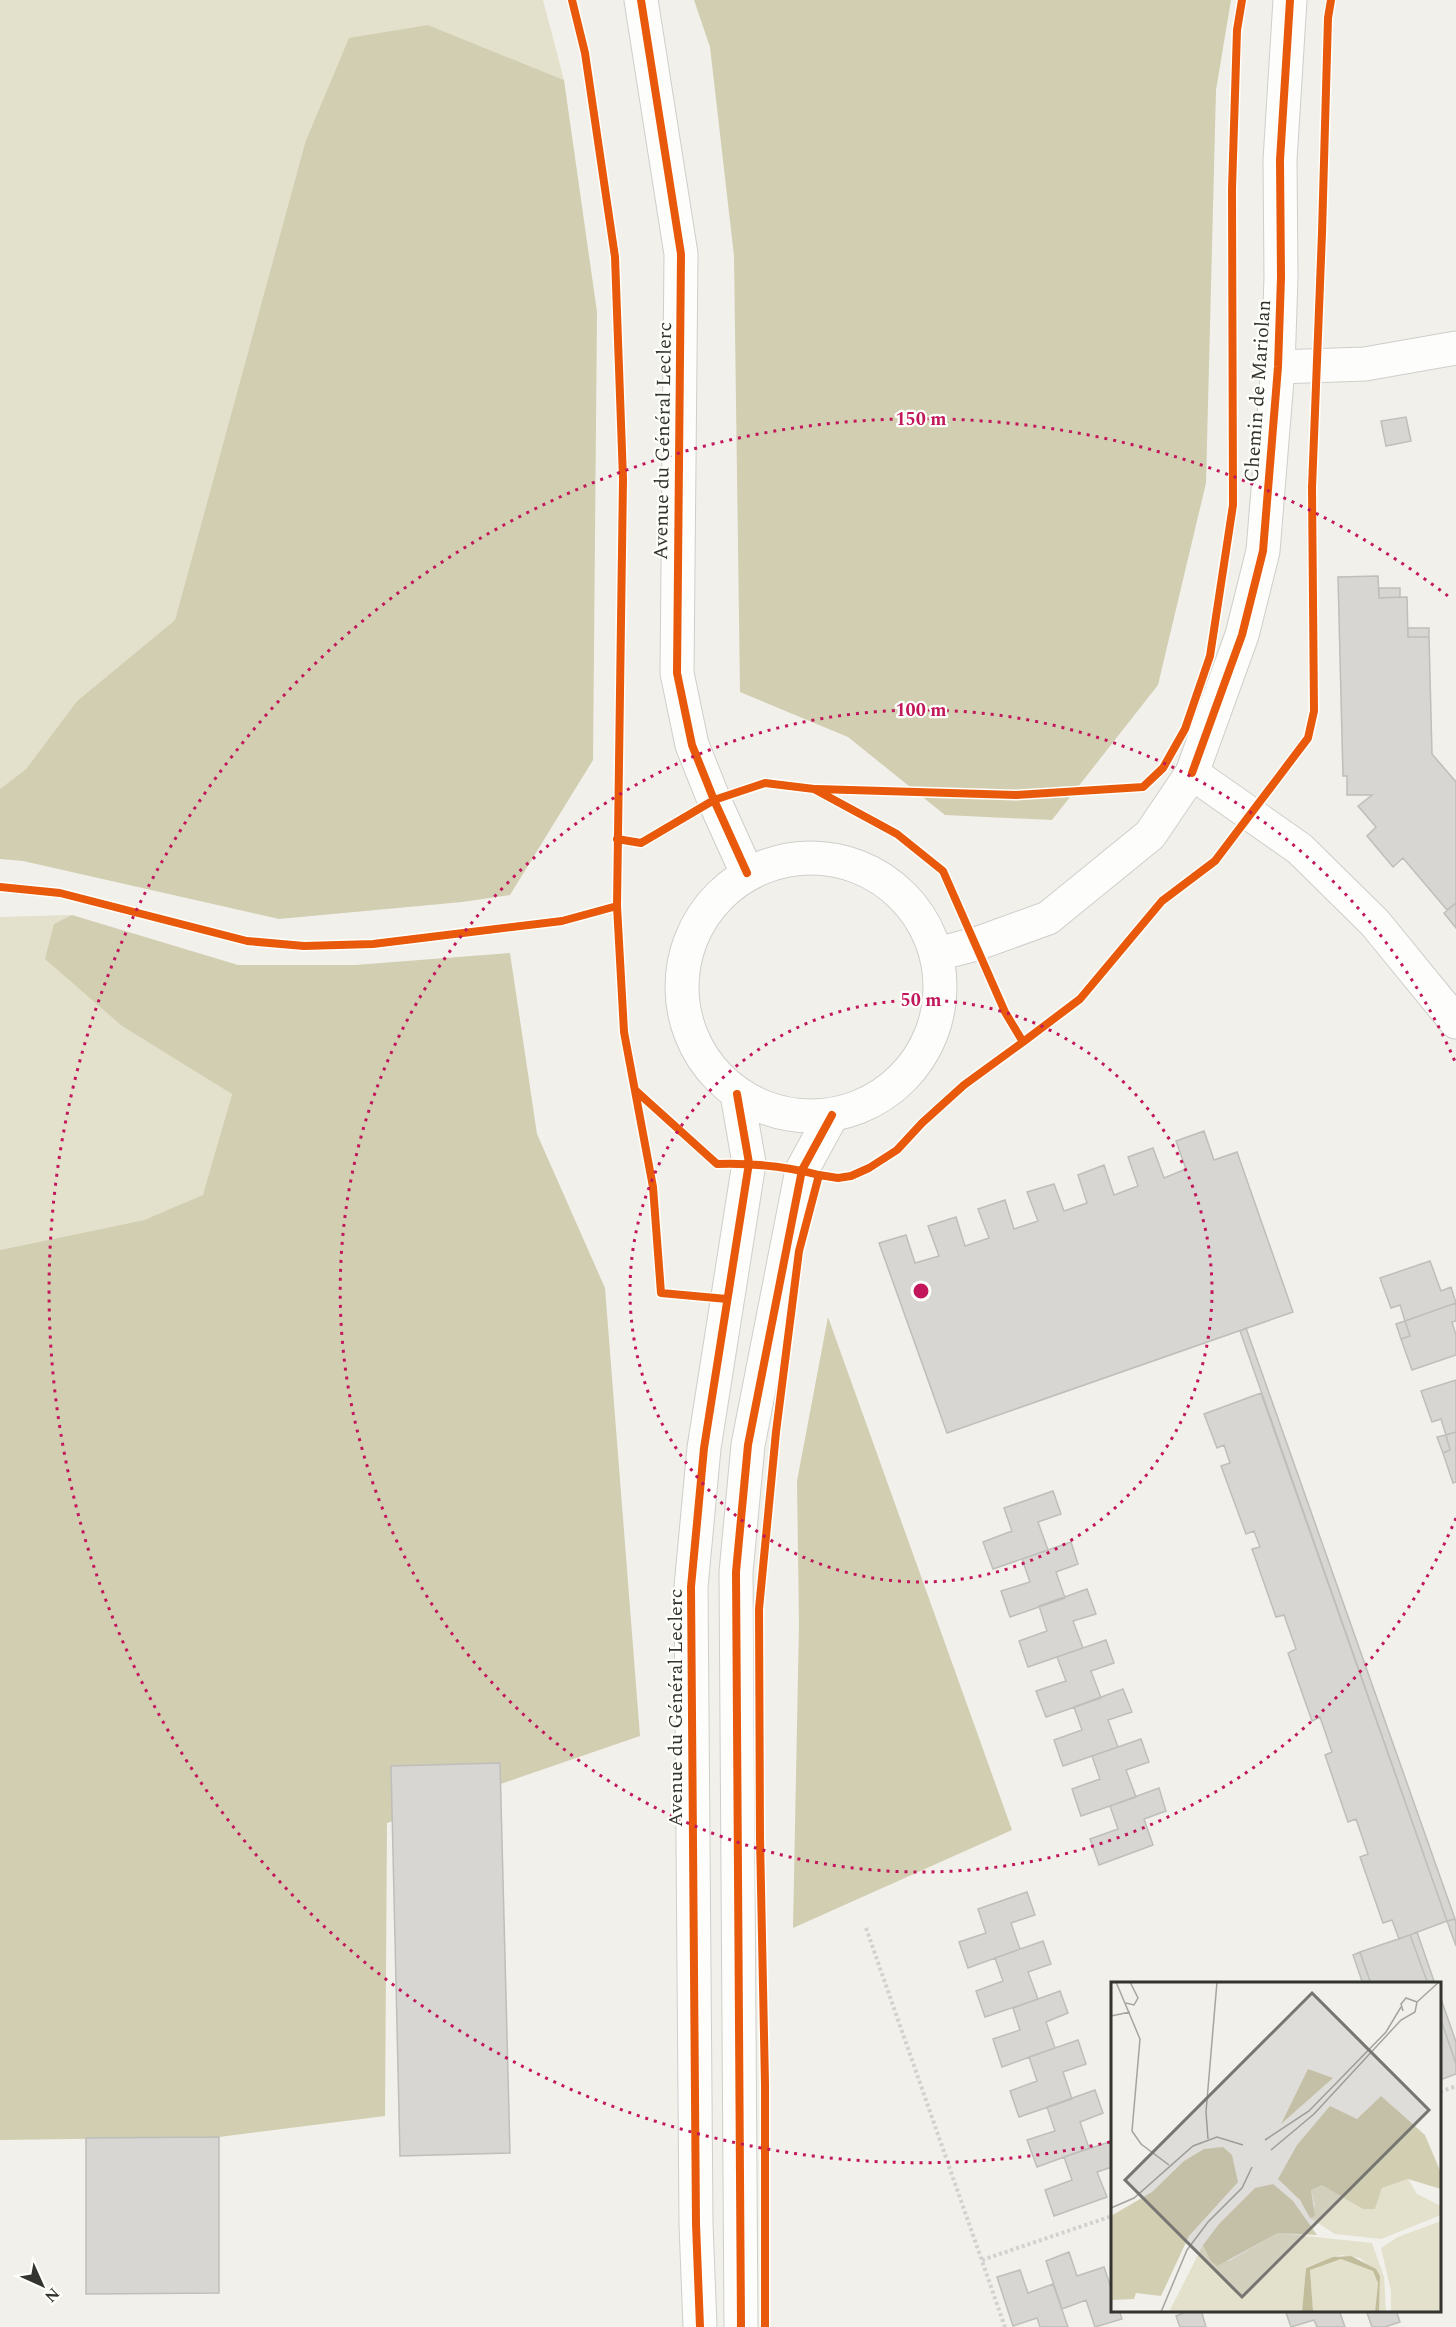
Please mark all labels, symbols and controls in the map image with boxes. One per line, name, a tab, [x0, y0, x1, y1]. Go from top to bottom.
street label: Chemin de Mariolan	[1237, 299, 1279, 483]
street label: Avenue du Général Leclerc	[646, 322, 680, 560]
text: 150 m	[895, 406, 947, 433]
text: 100 m	[895, 697, 947, 724]
text: 50 m	[901, 987, 941, 1014]
centre of rings	[911, 1281, 931, 1301]
street label: Avenue du Général Leclerc	[661, 1589, 691, 1827]
inset map	[1111, 1982, 1441, 2312]
north arrow	[12, 2255, 72, 2315]
text: N	[39, 2282, 65, 2308]

